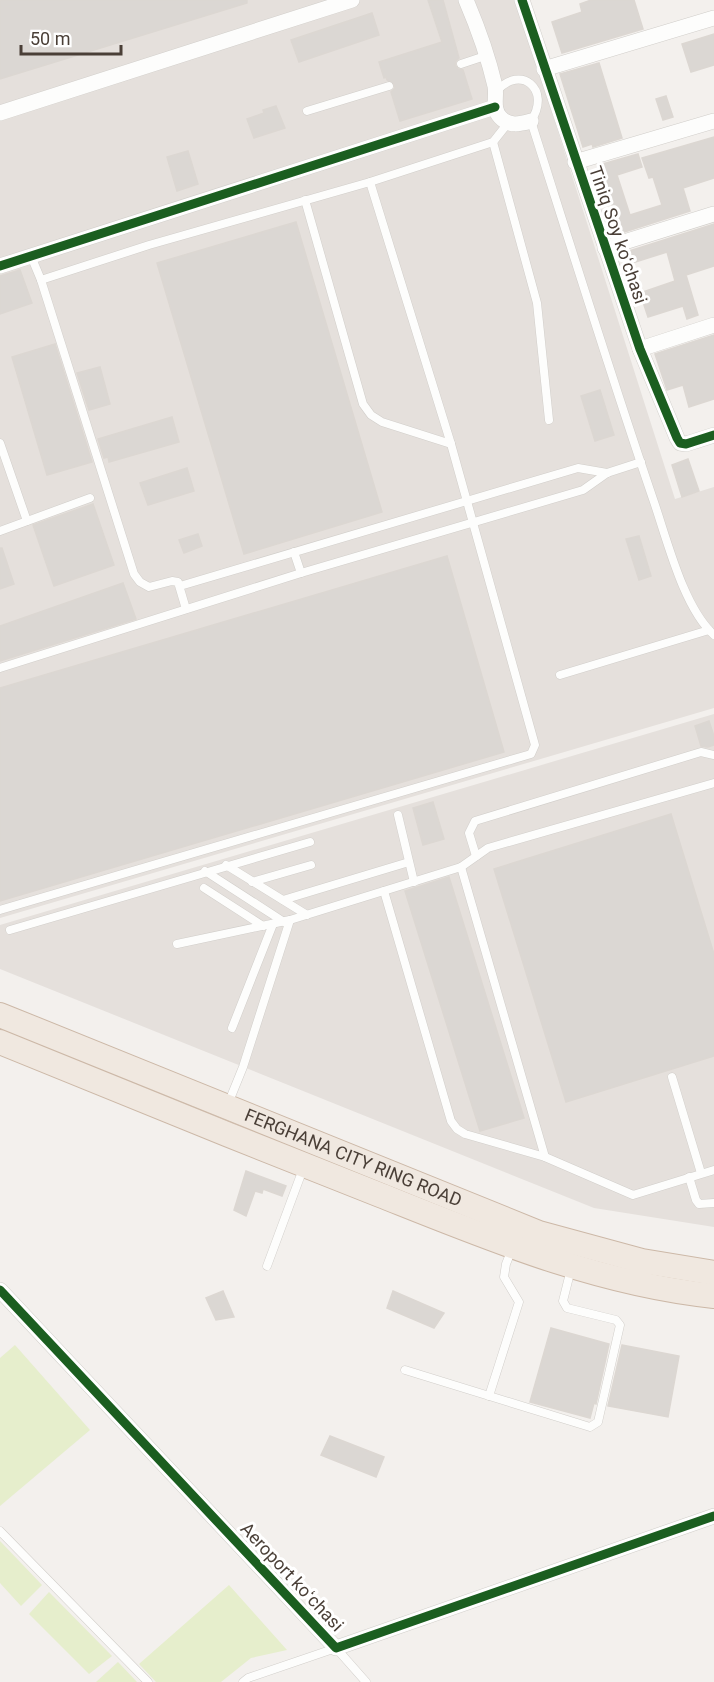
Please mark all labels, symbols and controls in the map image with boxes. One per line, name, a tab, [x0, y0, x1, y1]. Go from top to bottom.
scale bar	[21, 18, 122, 56]
text: 50 m	[30, 28, 70, 49]
street label: Tiniq Soy koʻchasi	[585, 163, 652, 306]
street label: FERGHANA CITY RING ROAD	[242, 1104, 465, 1211]
street label: Aeroport koʻchasi	[237, 1518, 348, 1635]

